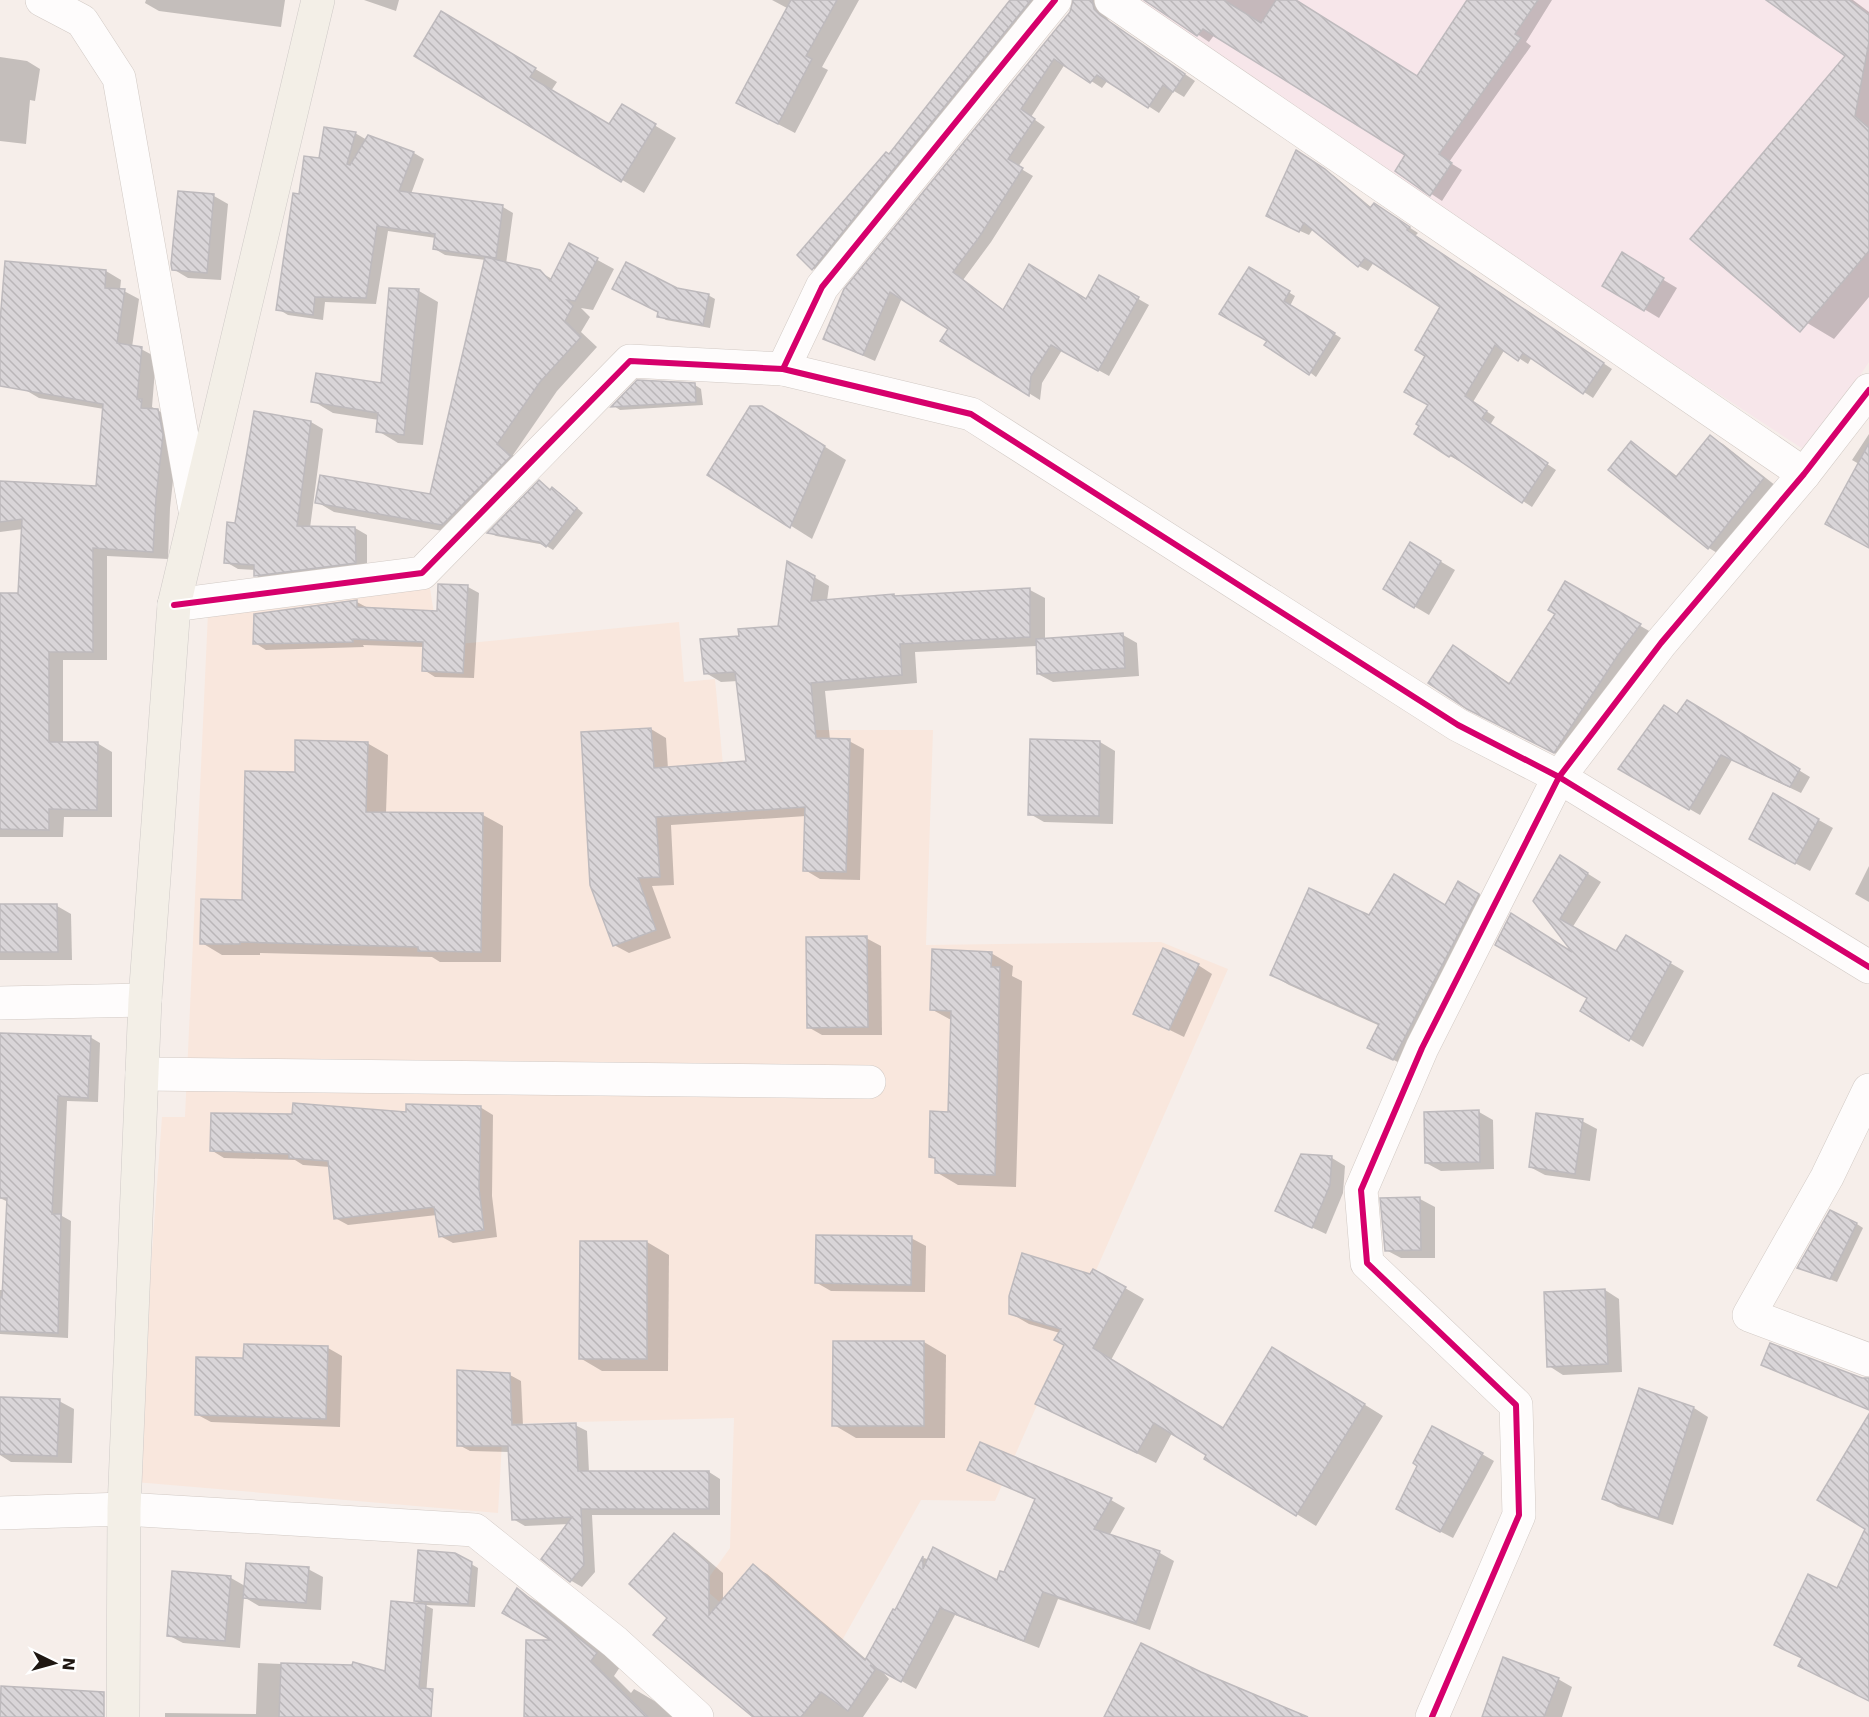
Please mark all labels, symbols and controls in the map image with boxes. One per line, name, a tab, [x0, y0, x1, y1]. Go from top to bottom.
north arrow	[24, 1633, 84, 1693]
text: N	[58, 1657, 78, 1672]

